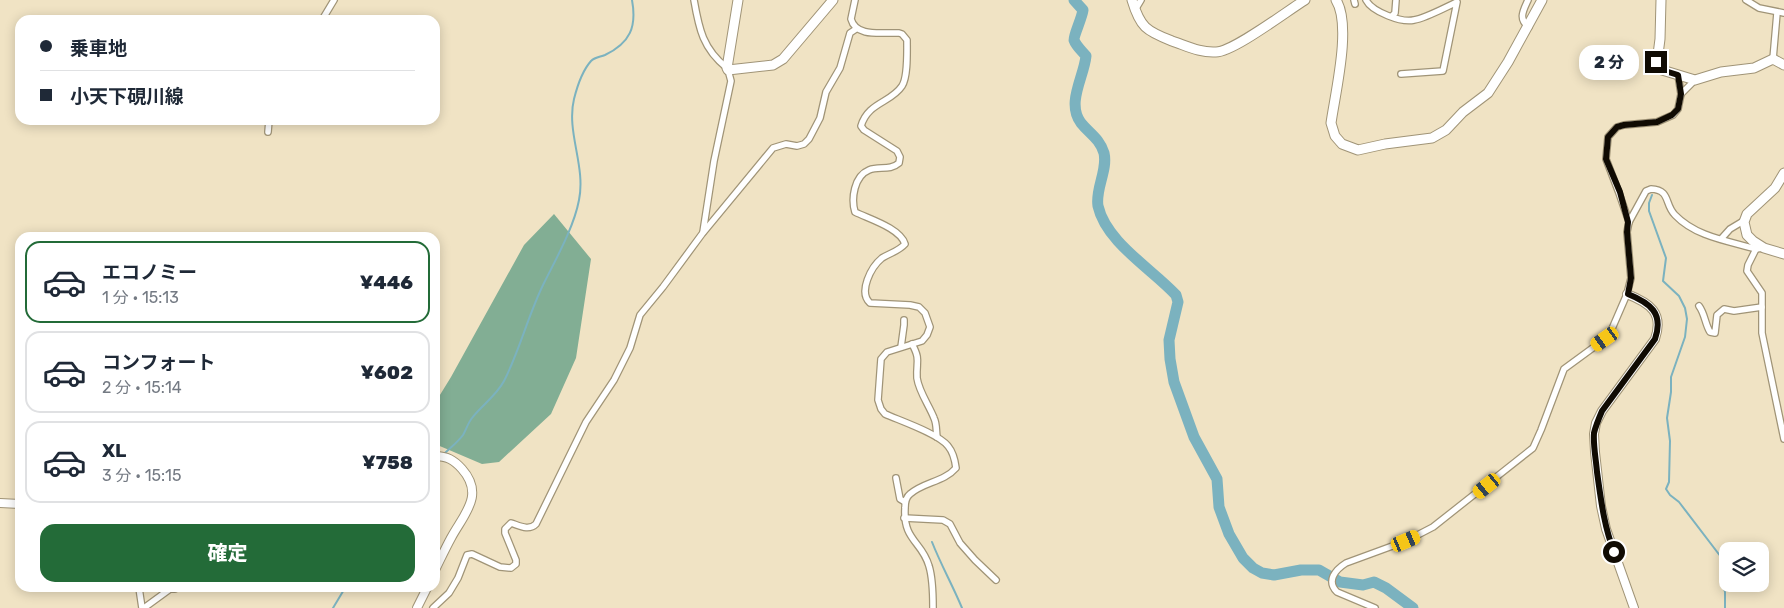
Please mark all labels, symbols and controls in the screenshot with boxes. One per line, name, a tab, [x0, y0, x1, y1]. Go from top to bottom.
text: 乗車地	[70, 37, 127, 60]
callout: 2 分	[1578, 44, 1638, 80]
route end	[1645, 51, 1667, 73]
text: 2 分	[1594, 53, 1624, 72]
text: 小天下硯川線	[70, 85, 184, 108]
icon: car	[42, 260, 87, 305]
text: エコノミー	[102, 261, 197, 284]
text: ¥446	[360, 271, 413, 294]
text: 1 分 · 15:13	[102, 288, 179, 307]
car	[1588, 324, 1621, 354]
icon: car	[42, 350, 87, 395]
text: コンフォート	[102, 351, 215, 374]
text: ¥602	[360, 361, 413, 384]
text: 2 分 · 15:14	[102, 378, 182, 397]
text: XL	[102, 439, 126, 462]
icon: car	[42, 440, 87, 485]
text: ¥758	[362, 451, 413, 474]
text: 3 分 · 15:15	[102, 466, 181, 485]
car	[1470, 471, 1503, 501]
button: 確定	[40, 524, 415, 582]
car	[1389, 528, 1422, 554]
route start	[1603, 541, 1625, 563]
map controls	[1719, 542, 1769, 592]
button: layers	[1719, 542, 1769, 592]

